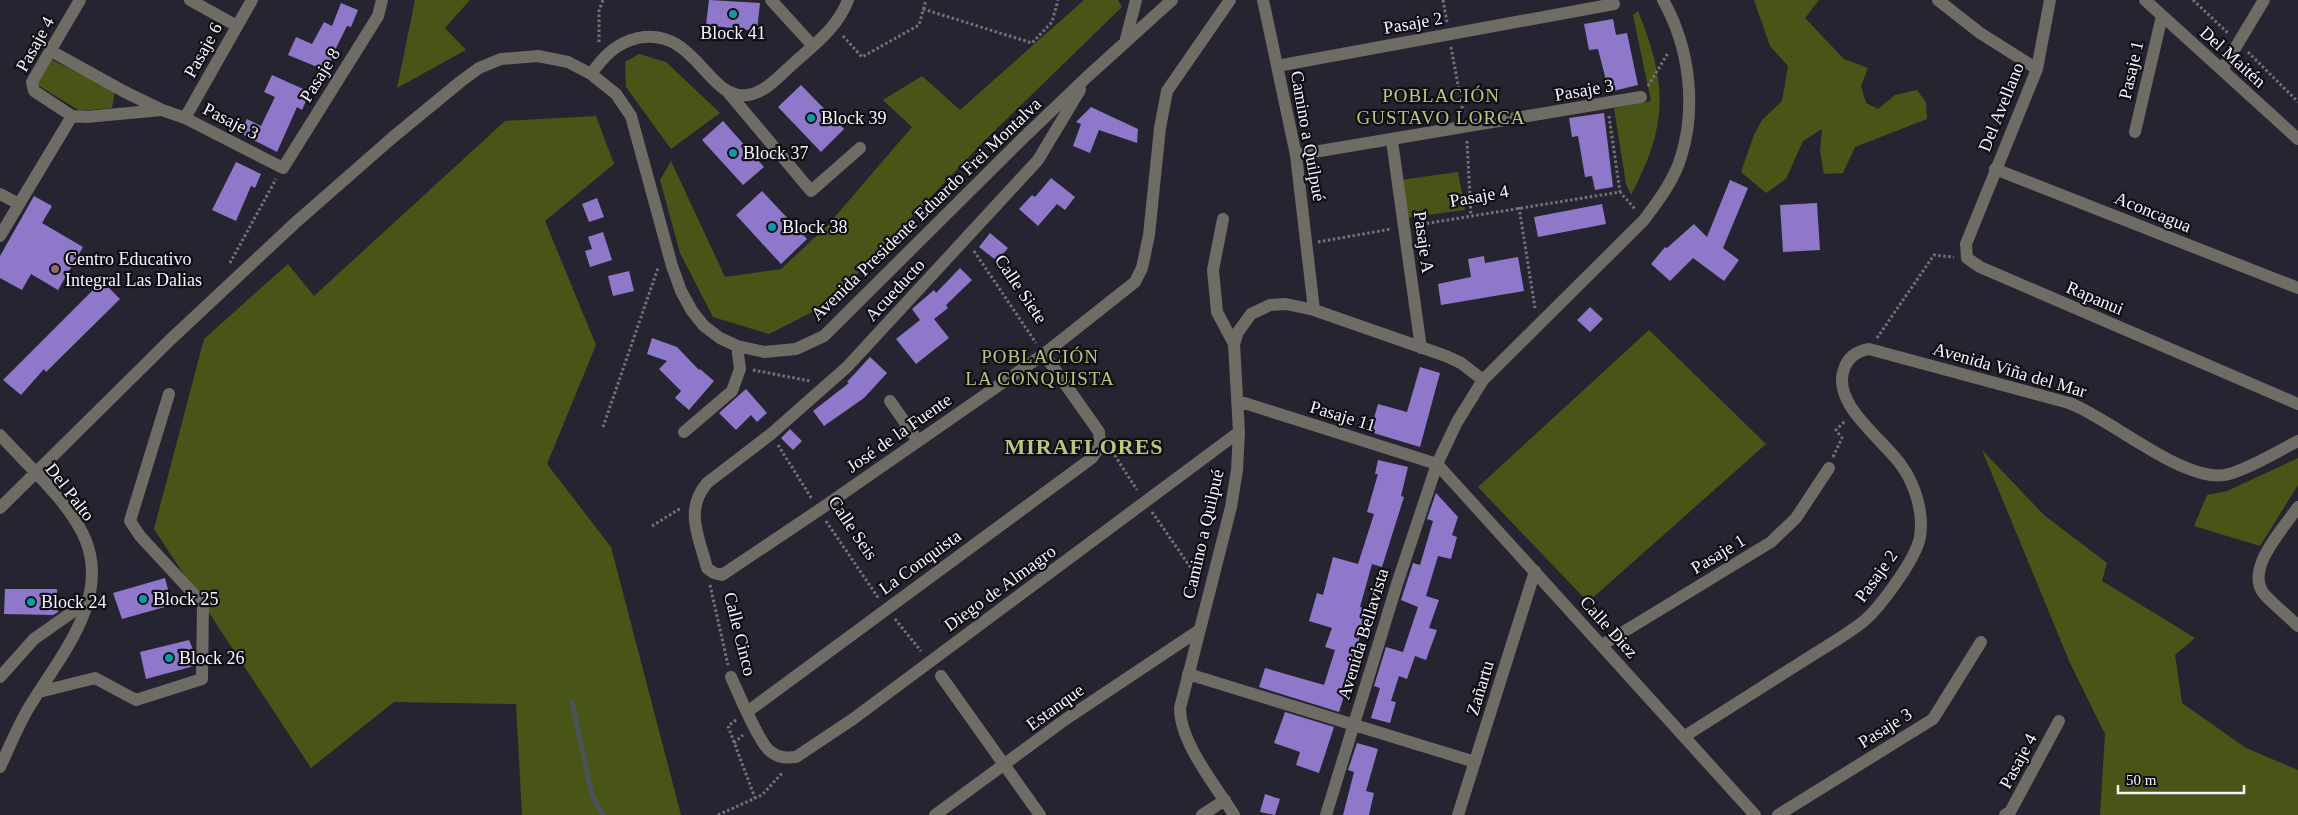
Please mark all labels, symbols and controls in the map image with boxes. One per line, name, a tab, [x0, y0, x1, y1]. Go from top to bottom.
marker: Block 41	[727, 8, 739, 20]
street label: Pasaje 2	[1382, 8, 1444, 38]
street label: Pasaje 4	[12, 13, 58, 75]
street label: Pasaje 6	[180, 19, 226, 81]
street label: Del Maitén	[2196, 22, 2270, 92]
place label: Block 41	[700, 23, 766, 43]
street label: Pasaje 1	[2115, 39, 2147, 101]
street label: Pasaje 8	[296, 44, 344, 106]
street label: Del Avellano	[1974, 60, 2028, 154]
street label: Camino a Quilpué	[1287, 69, 1329, 203]
street label: Pasaje 3	[1553, 75, 1615, 105]
district label: POBLACIÓN GUSTAVO LORCA	[1357, 85, 1525, 128]
street label: Avenida Presidente Eduardo Frei Montalva	[807, 94, 1045, 324]
street label: Pasaje 3	[200, 99, 262, 143]
place label: Block 39	[821, 108, 887, 128]
marker: Block 39	[805, 112, 817, 124]
place label: Block 37	[743, 143, 809, 163]
marker: Block 37	[727, 147, 739, 159]
street label: Pasaje 4	[1448, 181, 1510, 211]
street label: Aconcagua	[2112, 188, 2194, 236]
street label: Pasaje A	[1410, 210, 1438, 274]
place label: Block 38	[782, 217, 848, 237]
marker: Block 38	[766, 221, 778, 233]
place label: Centro Educativo Integral Las Dalias	[65, 249, 202, 290]
street label: Calle Siete	[991, 251, 1051, 327]
street label: Acueducto	[861, 255, 929, 325]
marker: Centro Educativo Integral Las Dalias	[49, 263, 61, 275]
street label: Rapanui	[2063, 277, 2127, 319]
street label: Avenida Viña del Mar	[1931, 339, 2089, 401]
district label: POBLACIÓN LA CONQUISTA	[965, 346, 1115, 389]
street label: José de la Fuente	[843, 389, 955, 477]
street label: Pasaje 11	[1308, 397, 1378, 435]
district label: MIRAFLORES	[1004, 434, 1164, 459]
street label: Del Palto	[41, 459, 99, 525]
street label: Camino a Quilpué	[1178, 467, 1228, 601]
street label: Calle Seis	[824, 492, 882, 564]
street label: La Conquista	[875, 526, 965, 598]
street label: Pasaje 1	[1687, 530, 1749, 578]
street label: Diego de Almagro	[940, 541, 1060, 635]
street label: Pasaje 2	[1850, 546, 1902, 606]
street label: Avenida Bellavista	[1334, 566, 1392, 702]
place label: Block 25	[153, 589, 219, 609]
street label: Calle Cinco	[720, 590, 760, 678]
place label: Block 24	[41, 592, 107, 612]
street label: Calle Diez	[1576, 592, 1642, 662]
marker: Block 25	[137, 593, 149, 605]
marker: Block 24	[25, 596, 37, 608]
place label: Block 26	[179, 648, 245, 668]
marker: Block 26	[163, 652, 175, 664]
street label: Zañartu	[1462, 658, 1498, 718]
street label: Estanque	[1022, 680, 1088, 734]
street label: Pasaje 3	[1854, 704, 1916, 752]
street label: Pasaje 4	[1995, 730, 2041, 792]
scale bar	[2118, 762, 2244, 794]
text: 50 m	[2126, 772, 2157, 788]

